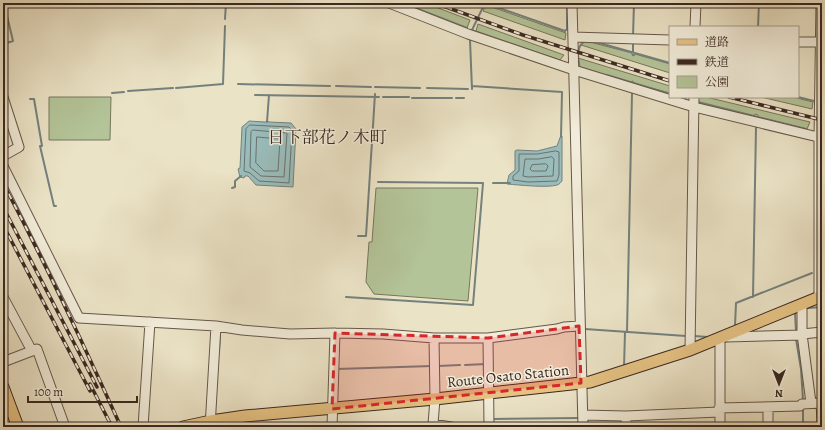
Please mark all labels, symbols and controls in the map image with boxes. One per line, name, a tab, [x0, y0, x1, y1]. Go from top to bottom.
legend	[669, 26, 799, 98]
text: 道路	[705, 34, 729, 50]
text: 鉄道	[704, 54, 729, 70]
text: 公園	[705, 74, 729, 90]
district label: 日下部花ノ木町	[268, 126, 387, 149]
street label: Route Osato Station	[446, 360, 570, 392]
north arrow	[759, 364, 799, 404]
scale bar	[28, 378, 137, 404]
text: 100 m	[34, 384, 63, 400]
text: N	[775, 386, 783, 401]

